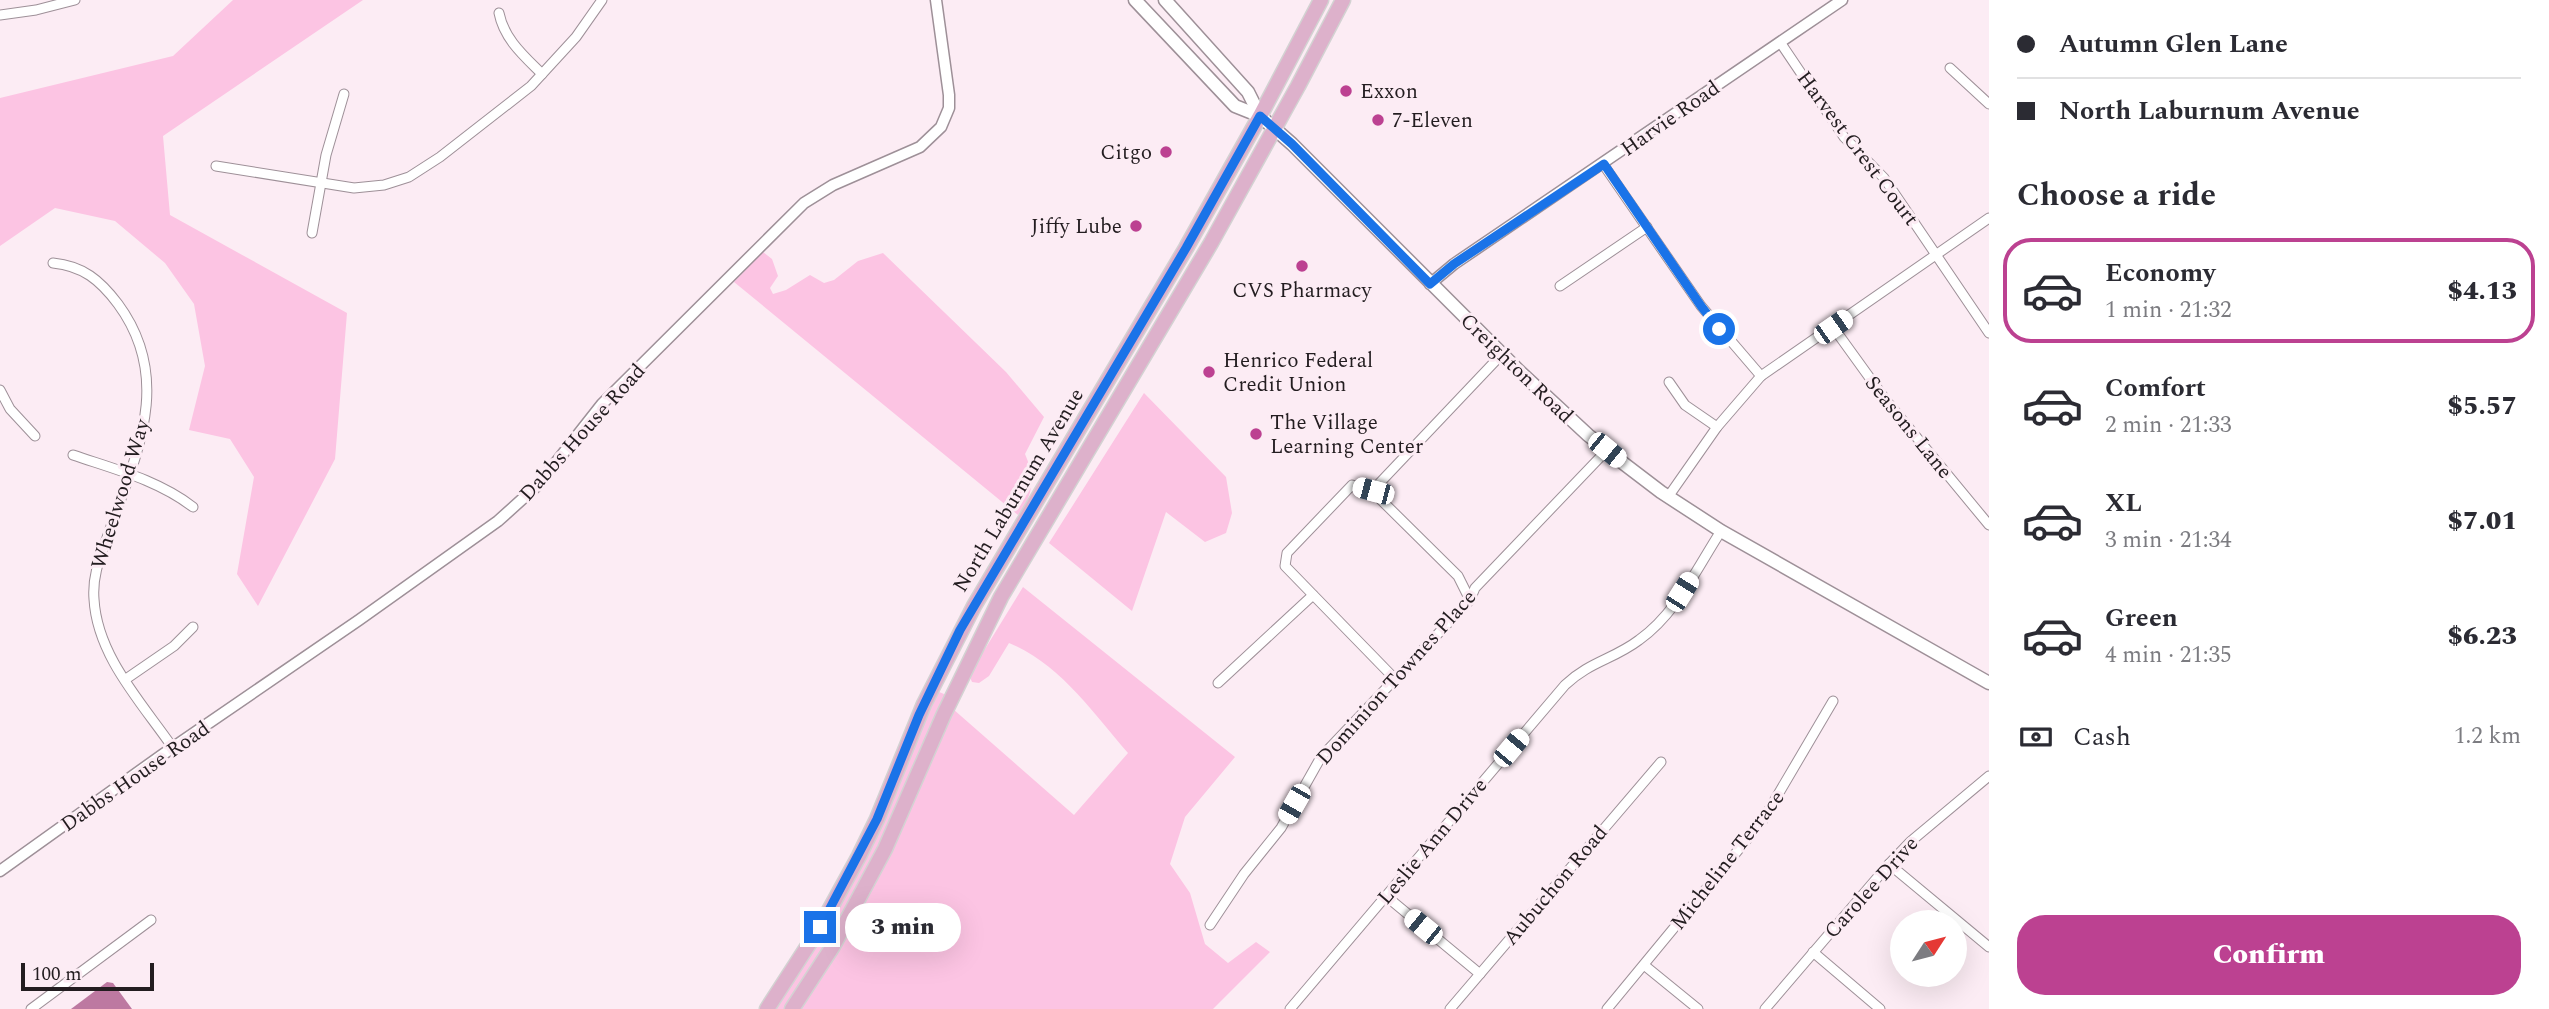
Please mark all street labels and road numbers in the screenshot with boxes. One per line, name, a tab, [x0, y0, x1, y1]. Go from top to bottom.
street label: Harvest Crest Court	[1788, 64, 1926, 233]
street label: Harvie Road	[1614, 73, 1727, 165]
street label: Creighton Road	[1452, 306, 1580, 431]
street label: Dabbs House Road	[512, 357, 654, 509]
street label: Seasons Lane	[1856, 369, 1960, 486]
street label: North Laburnum Avenue	[945, 382, 1093, 599]
street label: Wheelwood Way	[83, 414, 159, 573]
street label: Dominion Townes Place	[1309, 583, 1484, 773]
street label: Dabbs House Road	[54, 713, 217, 840]
street label: Leslie Ann Drive	[1370, 771, 1496, 912]
street label: Micheline Terrace	[1663, 784, 1793, 938]
street label: Aubuchon Road	[1496, 818, 1616, 953]
street label: Carolee Drive	[1817, 829, 1927, 946]

